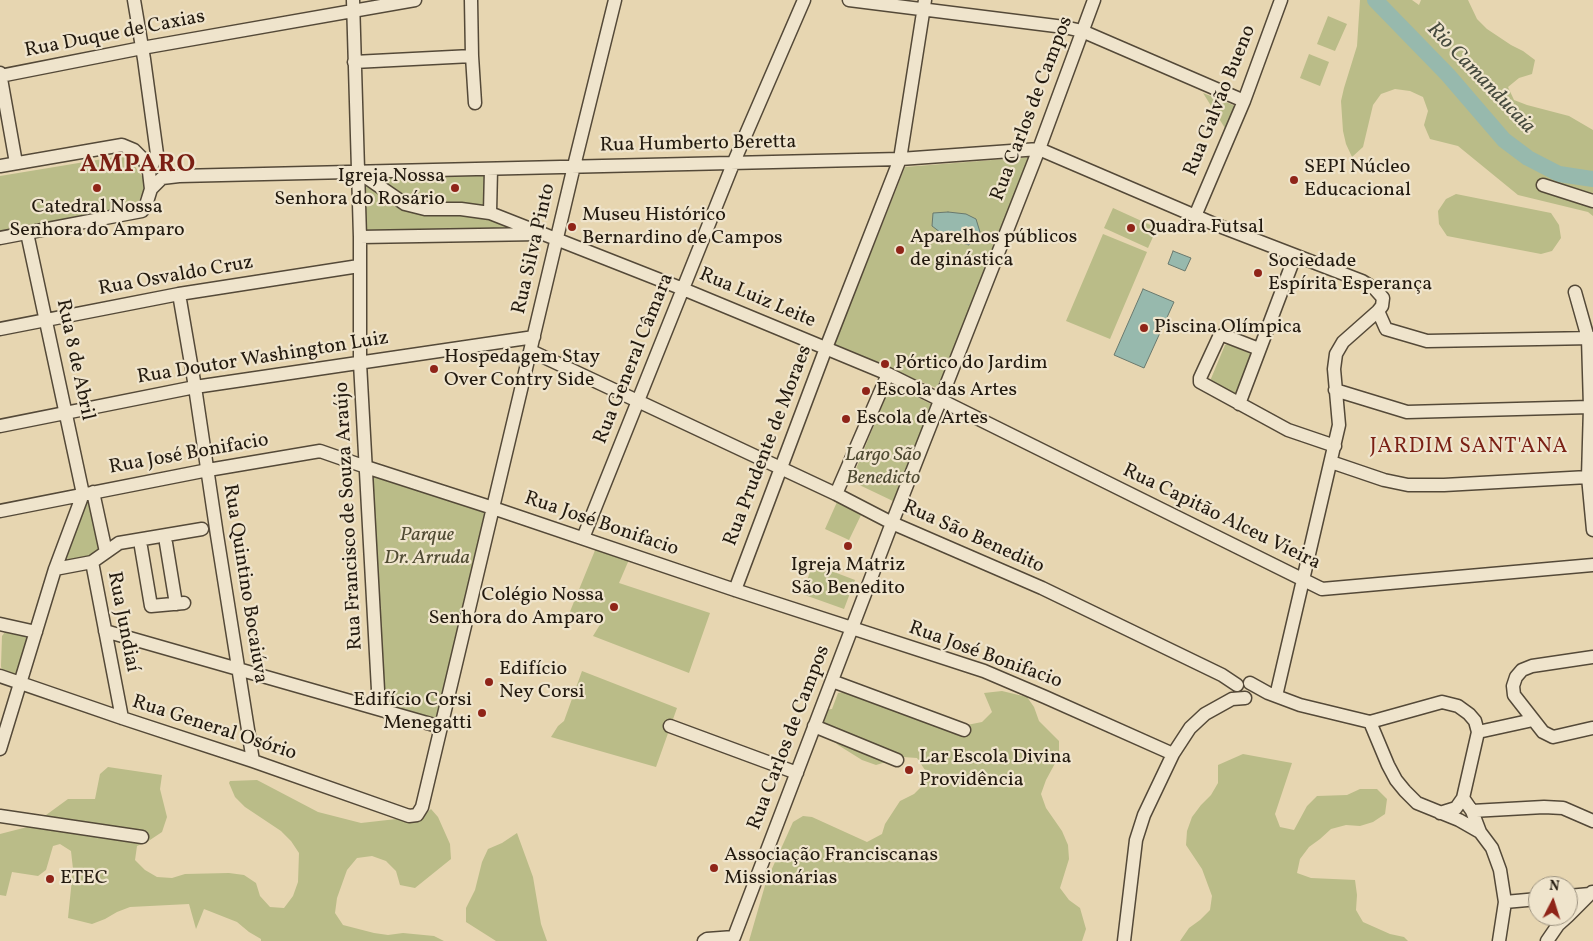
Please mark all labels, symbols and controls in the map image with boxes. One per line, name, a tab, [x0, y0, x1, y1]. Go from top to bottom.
street label: Rua Duque de Caxias	[23, 6, 207, 64]
street label: Rua Carlos de Campos	[987, 13, 1079, 205]
water label: Rio Camanducaia	[1420, 18, 1540, 140]
street label: Rua Galvão Bueno	[1180, 22, 1262, 180]
street label: Rua Humberto Beretta	[599, 131, 797, 159]
district label: AMPARO	[79, 151, 197, 181]
place label: SEPI Núcleo Educacional	[1304, 156, 1411, 203]
place label: Igreja Nossa Senhora do Rosário	[274, 165, 445, 212]
marker: SEPI Núcleo Educacional	[1288, 174, 1300, 186]
street label: Rua Silva Pinto	[508, 181, 562, 317]
marker: Catedral Nossa Senhora do Amparo	[91, 182, 103, 194]
marker: Igreja Nossa Senhora do Rosário	[449, 182, 461, 194]
place label: Catedral Nossa Senhora do Amparo	[9, 196, 185, 243]
place label: Museu Histórico Bernardino de Campos	[582, 204, 783, 251]
place label: Quadra Futsal	[1141, 216, 1264, 240]
marker: Museu Histórico Bernardino de Campos	[566, 221, 578, 233]
marker: Quadra Futsal	[1125, 222, 1137, 234]
place label: Aparelhos públicos de ginástica	[910, 226, 1077, 273]
marker: Aparelhos públicos de ginástica	[894, 244, 906, 256]
place label: Sociedade Espírita Esperança	[1268, 250, 1432, 297]
street label: Rua Osvaldo Cruz	[97, 252, 255, 302]
street label: Rua Luiz Leite	[695, 264, 819, 334]
marker: Sociedade Espírita Esperança	[1252, 267, 1264, 279]
street label: Rua General Câmara	[590, 270, 680, 448]
street label: Rua 8 de Abril	[49, 297, 99, 423]
place label: Piscina Olímpica	[1154, 316, 1302, 340]
marker: Piscina Olímpica	[1138, 322, 1150, 334]
street label: Rua Doutor Washington Luiz	[135, 327, 391, 391]
street label: Rua Prudente de Moraes	[720, 342, 818, 550]
place label: Hospedagem Stay Over Contry Side	[444, 346, 600, 393]
place label: Pórtico do Jardim	[895, 352, 1048, 376]
marker: Pórtico do Jardim	[879, 358, 891, 370]
marker: Hospedagem Stay Over Contry Side	[428, 363, 440, 375]
place label: Escola das Artes	[876, 379, 1017, 403]
street label: Rua Francisco de Souza Araújo	[331, 381, 369, 651]
marker: Escola das Artes	[860, 385, 872, 397]
place label: Escola de Artes	[856, 407, 988, 431]
marker: Escola de Artes	[840, 413, 852, 425]
street label: Rua José Bonifacio	[107, 429, 271, 481]
district label: JARDIM SANT'ANA	[1368, 435, 1570, 461]
park label: Largo São Benedicto	[845, 444, 921, 491]
street label: Rua Capitão Alceu Vieira	[1118, 460, 1324, 576]
street label: Rua Quintino Bocaiúva	[216, 483, 272, 685]
street label: Rua José Bonifacio	[521, 487, 681, 563]
street label: Rua São Benedito	[898, 496, 1048, 580]
park label: Parque Dr. Arruda	[384, 524, 470, 571]
marker: Igreja Matriz São Benedito	[842, 540, 854, 552]
place label: Igreja Matriz São Benedito	[791, 554, 905, 601]
street label: Rua Jundiaí	[100, 570, 144, 674]
place label: Colégio Nossa Senhora do Amparo	[429, 584, 604, 631]
marker: Colégio Nossa Senhora do Amparo	[608, 601, 620, 613]
street label: Rua José Bonifacio	[905, 617, 1065, 695]
street label: Rua Carlos de Campos	[744, 642, 836, 834]
place label: Edifício Ney Corsi	[499, 658, 585, 705]
marker: Edifício Ney Corsi	[483, 676, 495, 688]
place label: Edifício Corsi Menegatti	[353, 689, 472, 736]
street label: Rua General Osório	[129, 691, 299, 767]
marker: Edifício Corsi Menegatti	[476, 707, 488, 719]
place label: Lar Escola Divina Providência	[919, 746, 1072, 793]
marker: Lar Escola Divina Providência	[903, 764, 915, 776]
place label: Associação Franciscanas Missionárias	[724, 844, 938, 891]
marker: Associação Franciscanas Missionárias	[708, 862, 720, 874]
place label: ETEC	[60, 867, 108, 891]
marker: ETEC	[44, 873, 56, 885]
north arrow	[1528, 876, 1578, 926]
text: N	[1548, 877, 1560, 896]

